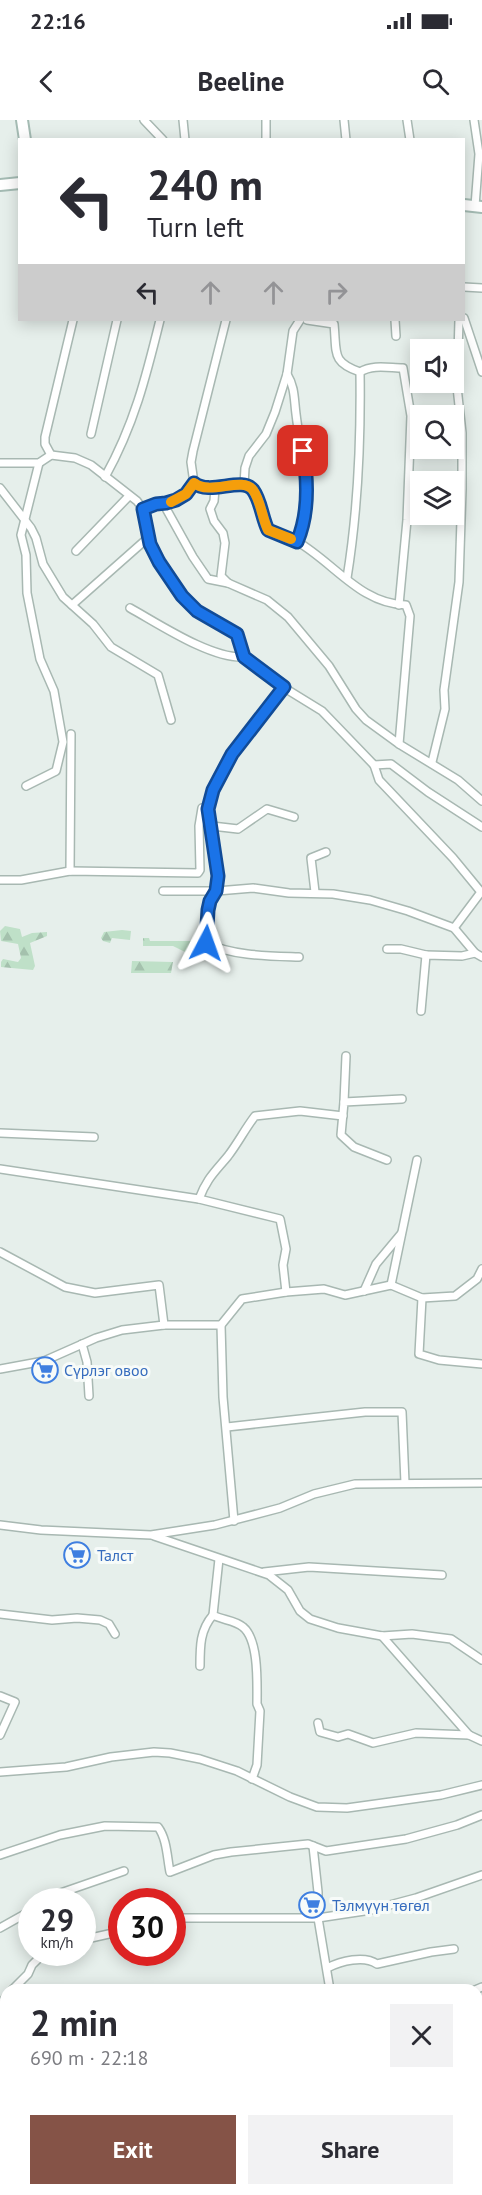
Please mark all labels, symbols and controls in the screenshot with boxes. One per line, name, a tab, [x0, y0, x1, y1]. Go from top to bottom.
text: 22:16	[30, 7, 86, 35]
text: Beeline	[198, 64, 284, 98]
icon: back	[30, 65, 63, 98]
icon: search	[419, 65, 452, 98]
text: 240 m	[147, 157, 263, 212]
icon: left	[48, 162, 126, 240]
text: Turn left	[147, 210, 244, 244]
icon: left	[131, 276, 164, 309]
icon: ahead	[194, 276, 227, 309]
icon: ahead	[257, 276, 290, 309]
icon: right	[320, 276, 353, 309]
map controls	[410, 339, 464, 525]
button: sound	[410, 339, 464, 393]
button: search	[410, 405, 464, 459]
pin	[277, 425, 328, 476]
icon: arrive	[286, 434, 319, 467]
button: layers	[410, 471, 464, 525]
position arrow	[174, 911, 238, 975]
supermarket icon: Сүрлэг овоо	[30, 1355, 60, 1385]
place label: Сүрлэг овоо	[64, 1360, 148, 1380]
supermarket icon: Талст	[62, 1540, 92, 1570]
place label: Талст	[97, 1545, 134, 1565]
speed limit sign: 30	[108, 1888, 186, 1966]
supermarket icon: Тэлмүүн төгөл	[297, 1890, 327, 1920]
place label: Тэлмүүн төгөл	[332, 1895, 430, 1915]
text: 29	[40, 1900, 74, 1939]
text: km/h	[41, 1933, 73, 1952]
text: 2 min	[30, 1999, 118, 2046]
button: close	[390, 2004, 453, 2067]
text: 690 m · 22:18	[30, 2045, 148, 2071]
button: Exit	[30, 2115, 236, 2184]
button: Share	[248, 2115, 453, 2184]

